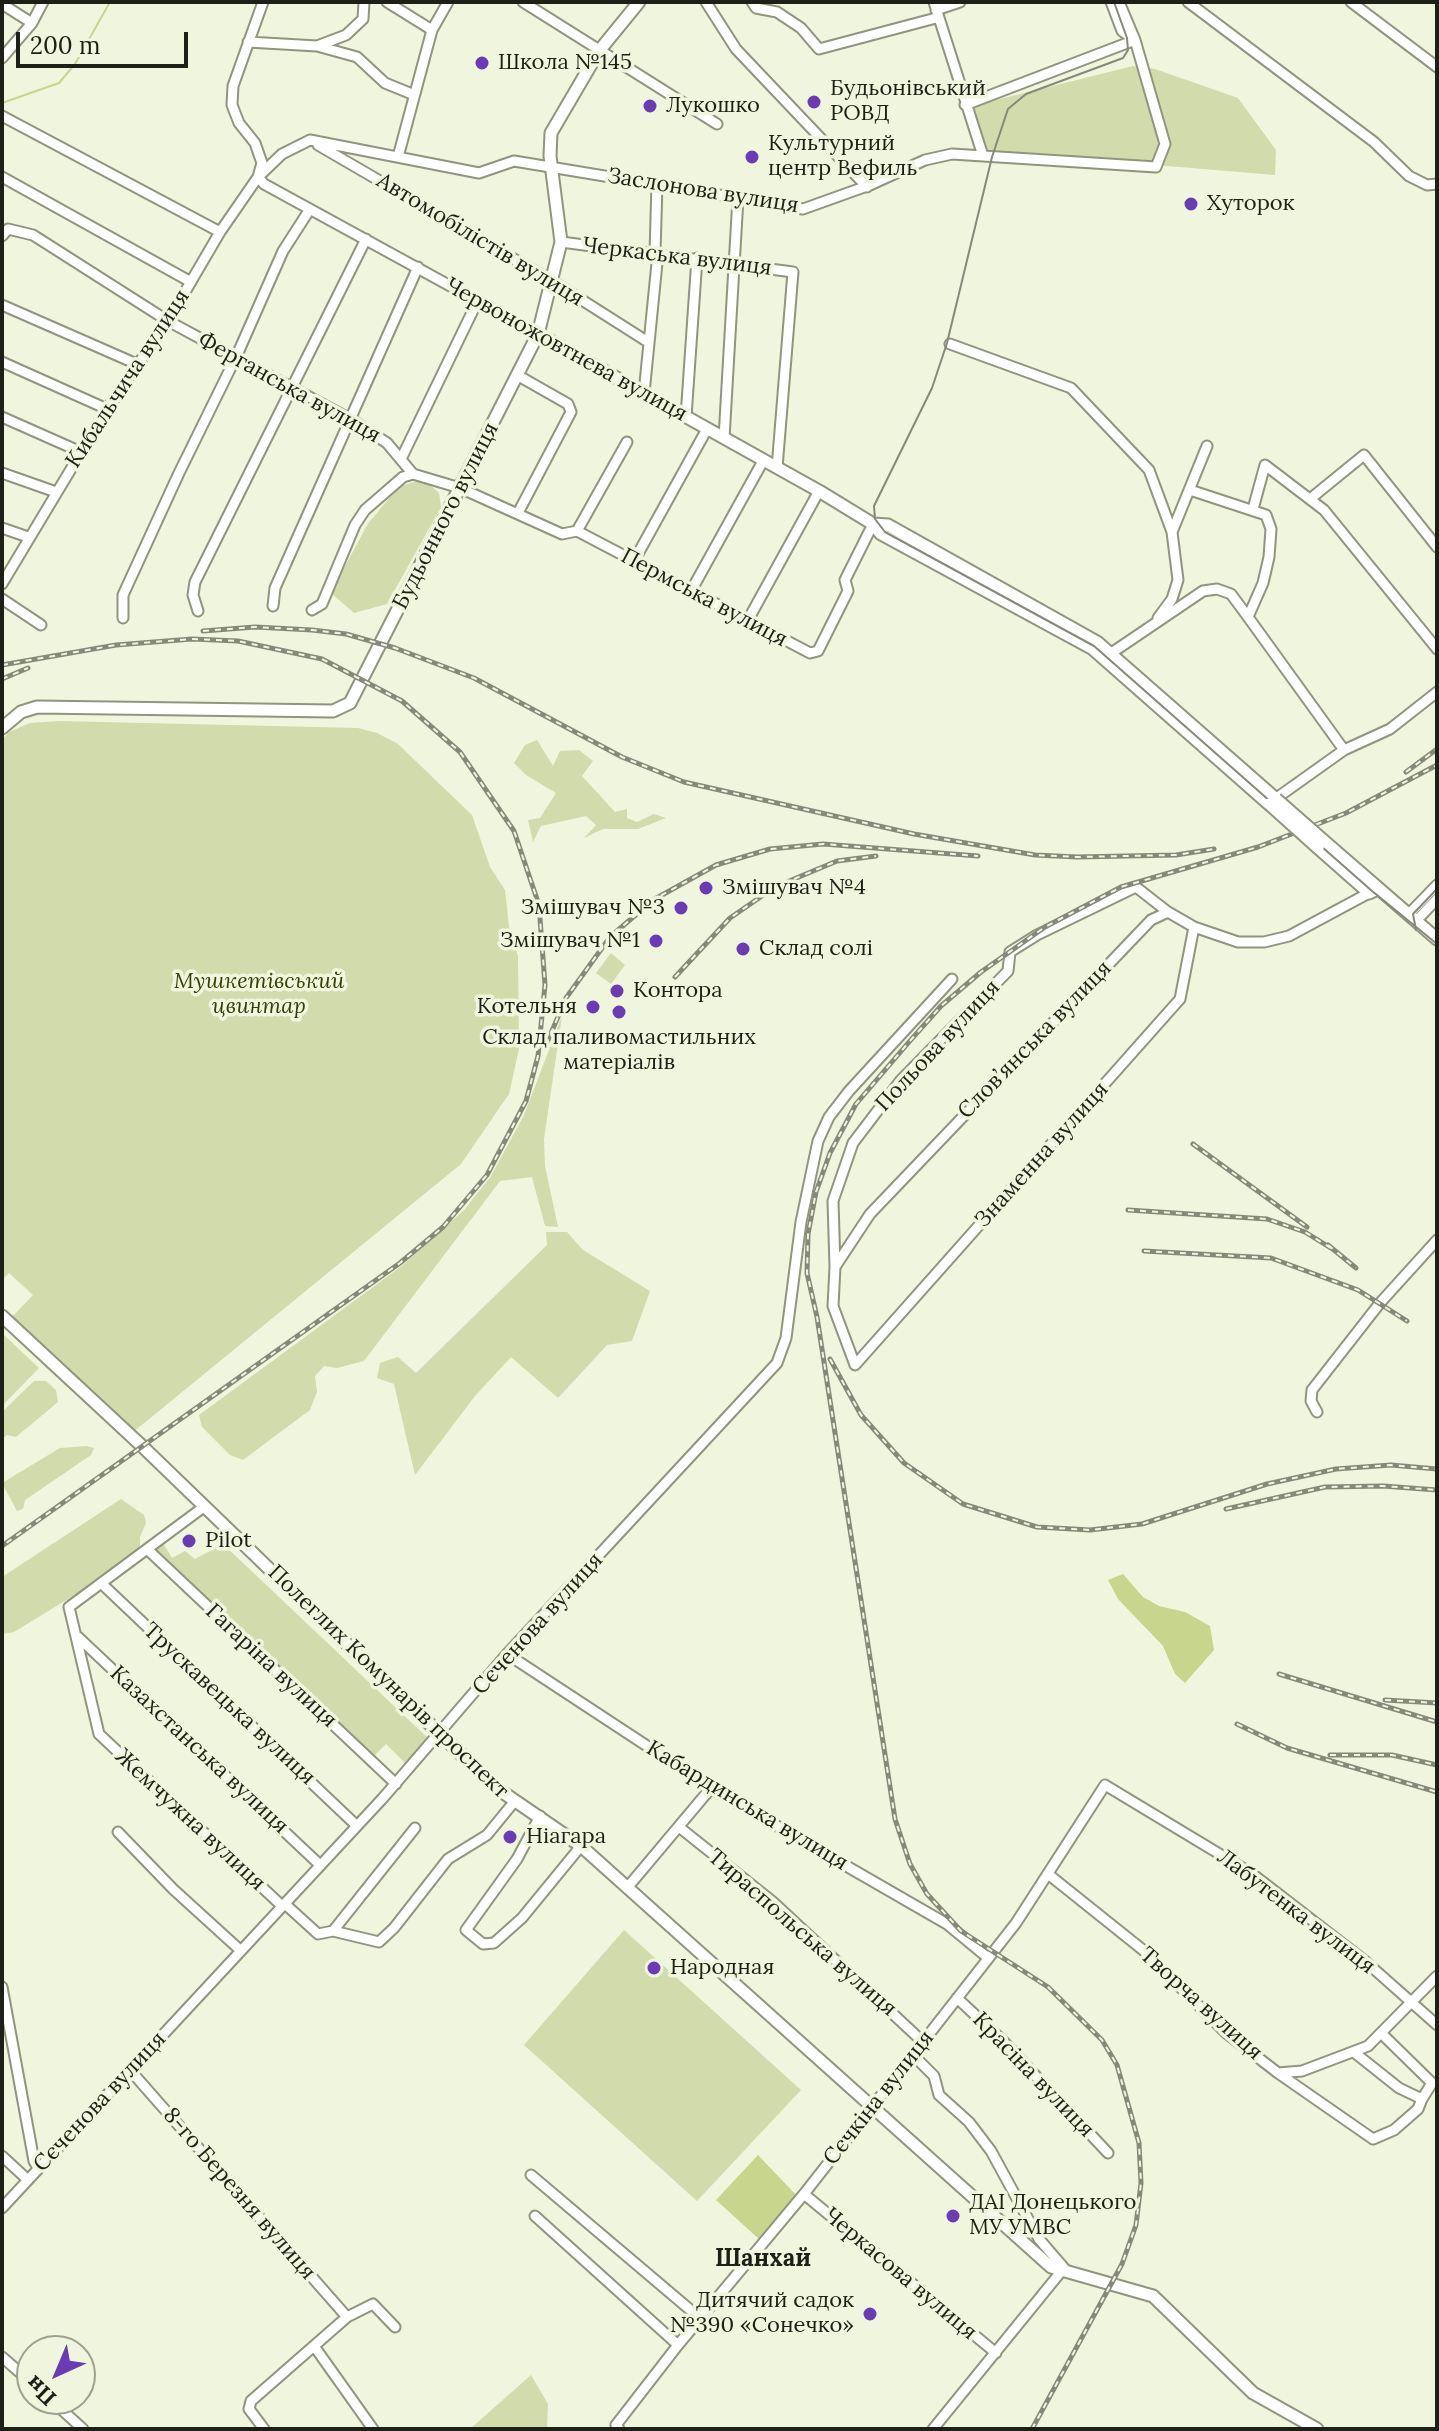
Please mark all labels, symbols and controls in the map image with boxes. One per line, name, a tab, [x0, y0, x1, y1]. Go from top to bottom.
scale bar	[20, 16, 192, 66]
text: 200 m	[30, 30, 100, 61]
place label: Школа №145	[498, 50, 632, 76]
marker: Школа №145	[473, 54, 491, 72]
place label: Будьонівський РОВД	[830, 76, 986, 128]
place label: Лукошко	[666, 93, 760, 119]
marker: Будьонівський РОВД	[805, 93, 823, 111]
marker: Лукошко	[641, 97, 659, 115]
place label: Культурний центр Вефиль	[768, 131, 918, 182]
marker: Культурний центр Вефиль	[743, 148, 761, 166]
street label: Заслонова вулиця	[606, 163, 800, 219]
street label: Автомобілістів вулиця	[372, 168, 588, 312]
place label: Хуторок	[1207, 191, 1294, 217]
marker: Хуторок	[1182, 195, 1200, 213]
street label: Черкаська вулиця	[581, 232, 773, 282]
street label: Червоножовтнева вулиця	[440, 272, 692, 428]
street label: Кибальчича вулиця	[61, 285, 195, 473]
street label: Ферганська вулиця	[193, 327, 385, 449]
street label: Будьонного вулиця	[387, 418, 505, 614]
street label: Пермська вулиця	[616, 543, 792, 653]
place label: Змішувач №4	[722, 875, 866, 901]
marker: Змішувач №4	[697, 879, 715, 897]
place label: Змішувач №3	[521, 895, 665, 921]
marker: Змішувач №3	[672, 899, 690, 917]
place label: Змішувач №1	[500, 928, 640, 954]
marker: Змішувач №1	[647, 932, 665, 950]
place label: Склад солі	[759, 936, 873, 962]
marker: Склад солі	[734, 940, 752, 958]
street label: Слов’янська вулиця	[953, 956, 1117, 1124]
park label: Мушкетівський цвинтар	[174, 969, 344, 1020]
street label: Польова вулиця	[870, 975, 1006, 1117]
place label: Контора	[633, 978, 722, 1004]
marker: Контора	[608, 982, 626, 1000]
place label: Котельня	[477, 994, 577, 1020]
marker: Котельня	[584, 998, 602, 1016]
marker: Склад паливомастильних матеріалів	[610, 1003, 628, 1021]
place label: Склад паливомастильних матеріалів	[482, 1025, 756, 1076]
street label: Знаменна вулиця	[970, 1077, 1114, 1233]
place label: Pilot	[205, 1528, 252, 1554]
marker: Pilot	[180, 1532, 198, 1550]
street label: Сєченова вулиця	[467, 1548, 609, 1700]
street label: Полеглих Комунарів проспект	[262, 1560, 514, 1804]
street label: Гагаріна вулиця	[200, 1598, 342, 1734]
street label: Трускавецька вулиця	[137, 1617, 321, 1791]
street label: Казахстанська вулиця	[104, 1660, 294, 1840]
street label: Кабардинська вулиця	[641, 1735, 853, 1877]
street label: Жемчужна вулиця	[109, 1744, 271, 1896]
place label: Ніагара	[526, 1824, 606, 1850]
marker: Ніагара	[501, 1828, 519, 1846]
street label: Тираспольська вулиця	[702, 1844, 902, 2022]
street label: Лабутенка вулиця	[1212, 1844, 1380, 1980]
street label: Творча вулиця	[1134, 1942, 1268, 2066]
place label: Народная	[670, 1955, 774, 1981]
marker: Народная	[645, 1959, 663, 1977]
street label: Красіна вулиця	[967, 2007, 1099, 2143]
street label: Сєчкіна вулиця	[818, 2025, 940, 2171]
street label: Сєченова вулиця	[28, 2027, 172, 2177]
street label: 8-го Березня вулиця	[157, 2103, 321, 2285]
place label: ДАІ Донецького МУ УМВС	[969, 2190, 1136, 2242]
street label: Черкасова вулиця	[818, 2202, 982, 2346]
marker: ДАІ Донецького МУ УМВС	[944, 2207, 962, 2225]
district label: Шанхай	[715, 2245, 811, 2273]
place label: Дитячий садок №390 «Сонечко»	[670, 2288, 854, 2340]
marker: Дитячий садок №390 «Сонечко»	[861, 2305, 879, 2323]
north arrow	[16, 2335, 96, 2415]
text: Пн	[20, 2370, 62, 2412]

